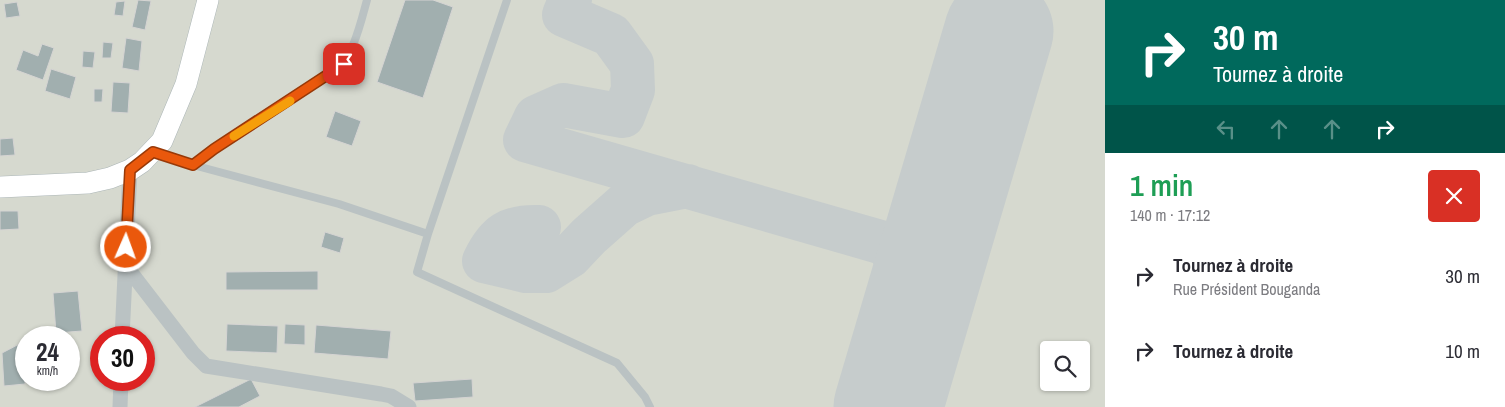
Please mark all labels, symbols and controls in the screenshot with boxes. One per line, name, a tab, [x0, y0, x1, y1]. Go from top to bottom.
text: 30 m	[1213, 14, 1278, 61]
icon: right	[1130, 20, 1195, 85]
pin	[323, 43, 365, 85]
icon: arrive	[330, 50, 358, 78]
text: Tournez à droite	[1213, 59, 1343, 89]
icon: left	[1212, 115, 1240, 143]
icon: ahead	[1265, 115, 1293, 143]
icon: ahead	[1318, 115, 1346, 143]
icon: right	[1371, 115, 1399, 143]
text: 1 min	[1130, 165, 1193, 205]
button: close	[1428, 170, 1480, 222]
text: 140 m · 17:12	[1130, 204, 1210, 226]
position arrow	[99, 220, 151, 272]
text: Tournez à droite	[1173, 252, 1293, 278]
icon: right	[1130, 262, 1158, 290]
text: 30 m	[1445, 263, 1480, 289]
text: Rue Président Bouganda	[1173, 278, 1320, 300]
speed limit sign: 30	[90, 326, 155, 391]
text: 24	[36, 335, 59, 369]
icon: right	[1130, 337, 1158, 365]
text: Tournez à droite	[1173, 338, 1293, 364]
text: 10 m	[1445, 338, 1480, 364]
map controls	[1040, 341, 1090, 391]
button: search	[1040, 341, 1090, 391]
text: km/h	[37, 363, 58, 379]

